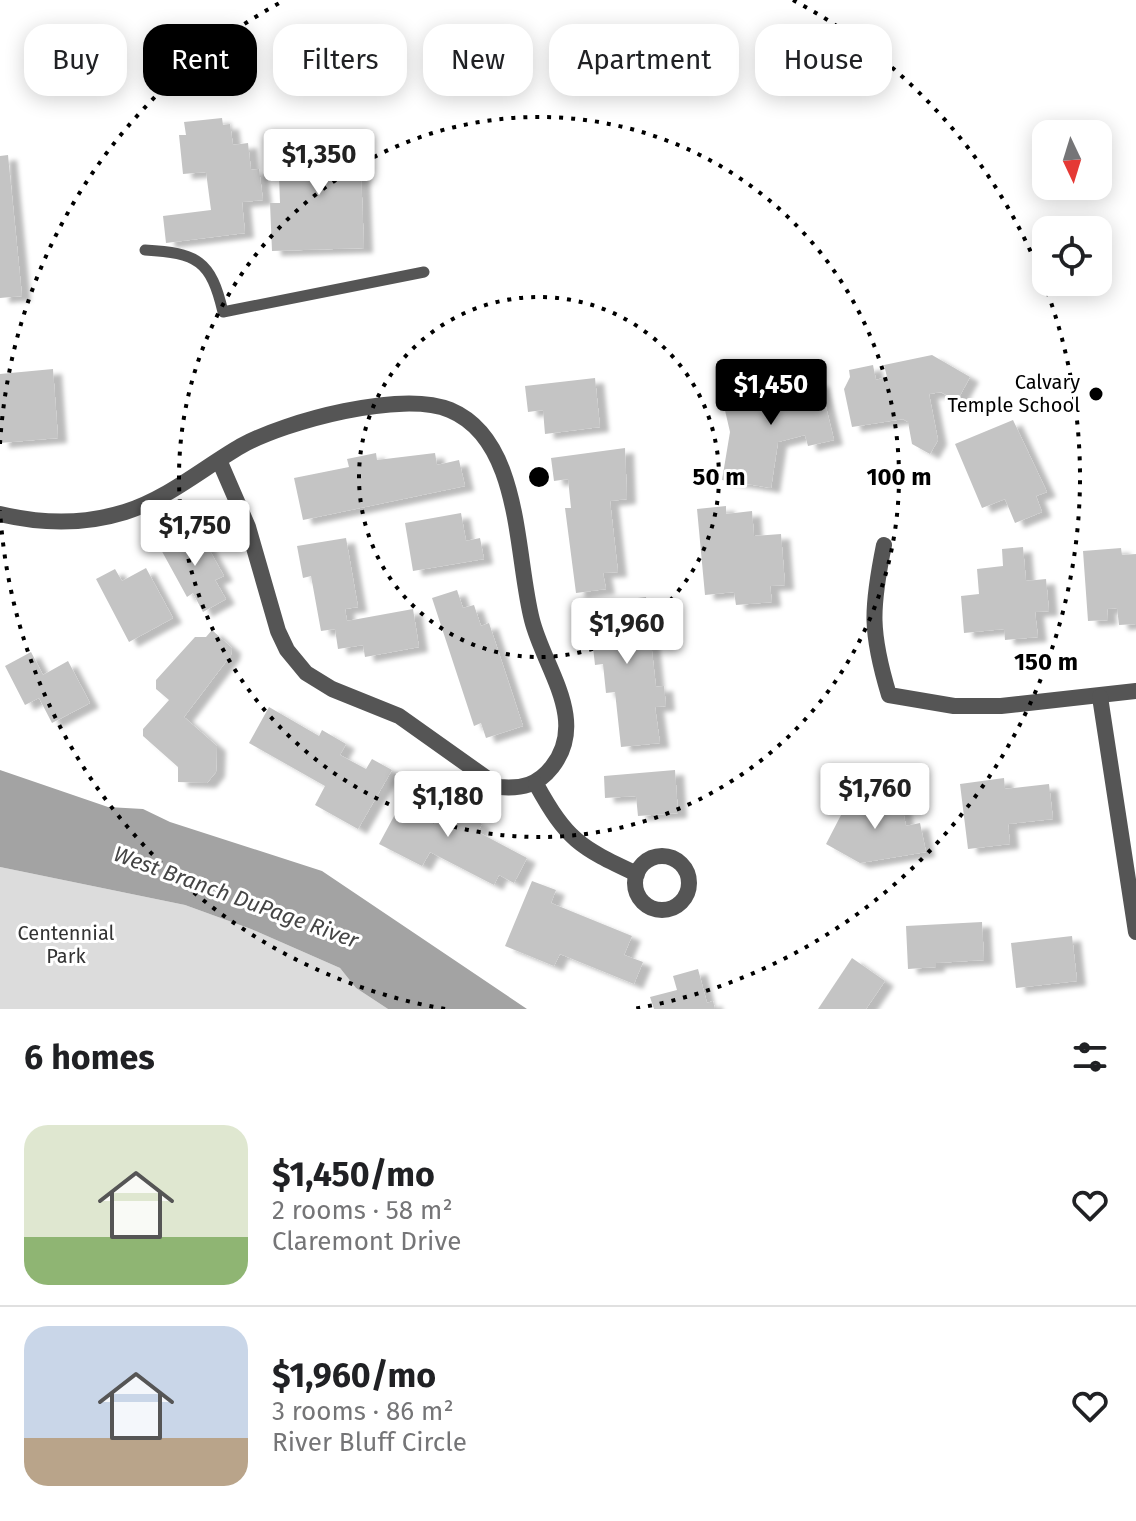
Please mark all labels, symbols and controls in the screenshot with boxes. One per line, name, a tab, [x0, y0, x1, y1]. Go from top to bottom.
chip: Buy	[24, 24, 127, 96]
chip: Rent	[143, 24, 257, 96]
chip: Filters	[273, 24, 407, 96]
chip: New	[423, 24, 533, 96]
chip: Apartment	[549, 24, 739, 96]
chip: House	[755, 24, 892, 96]
north arrow	[1032, 120, 1112, 200]
map controls	[1032, 120, 1112, 296]
pin: $1,350	[254, 129, 384, 197]
text: $1,350	[282, 139, 356, 170]
button: locate	[1032, 216, 1112, 296]
pin: $1,450	[706, 359, 836, 427]
text: $1,450	[734, 369, 808, 400]
place label: Calvary Temple School	[947, 370, 1080, 417]
marker: Calvary Temple School	[1087, 385, 1105, 403]
centre of rings	[525, 463, 553, 491]
text: 50 m	[693, 463, 745, 491]
text: 100 m	[866, 463, 932, 491]
pin: $1,750	[130, 500, 260, 568]
text: $1,750	[159, 510, 231, 541]
pin: $1,960	[562, 598, 692, 666]
text: $1,960	[589, 608, 665, 639]
text: 150 m	[1014, 648, 1078, 676]
pin: $1,760	[810, 763, 940, 831]
pin: $1,180	[383, 771, 513, 839]
text: $1,760	[838, 773, 912, 804]
text: $1,180	[412, 781, 484, 812]
water label: West Branch DuPage River	[110, 840, 363, 954]
park label: Centennial Park	[18, 921, 115, 968]
icon: filters	[1068, 1035, 1112, 1079]
text: 6 homes	[24, 1037, 155, 1078]
text: $1,450/mo	[272, 1154, 435, 1195]
icon: home	[88, 1157, 184, 1253]
icon: heart	[1068, 1183, 1112, 1227]
text: 2 rooms · 58 m²	[272, 1195, 453, 1226]
text: Claremont Drive	[272, 1226, 461, 1257]
text: $1,960/mo	[272, 1355, 436, 1396]
icon: home	[88, 1358, 184, 1454]
icon: heart	[1068, 1384, 1112, 1428]
text: 3 rooms · 86 m²	[272, 1396, 454, 1427]
text: River Bluff Circle	[272, 1427, 467, 1458]

